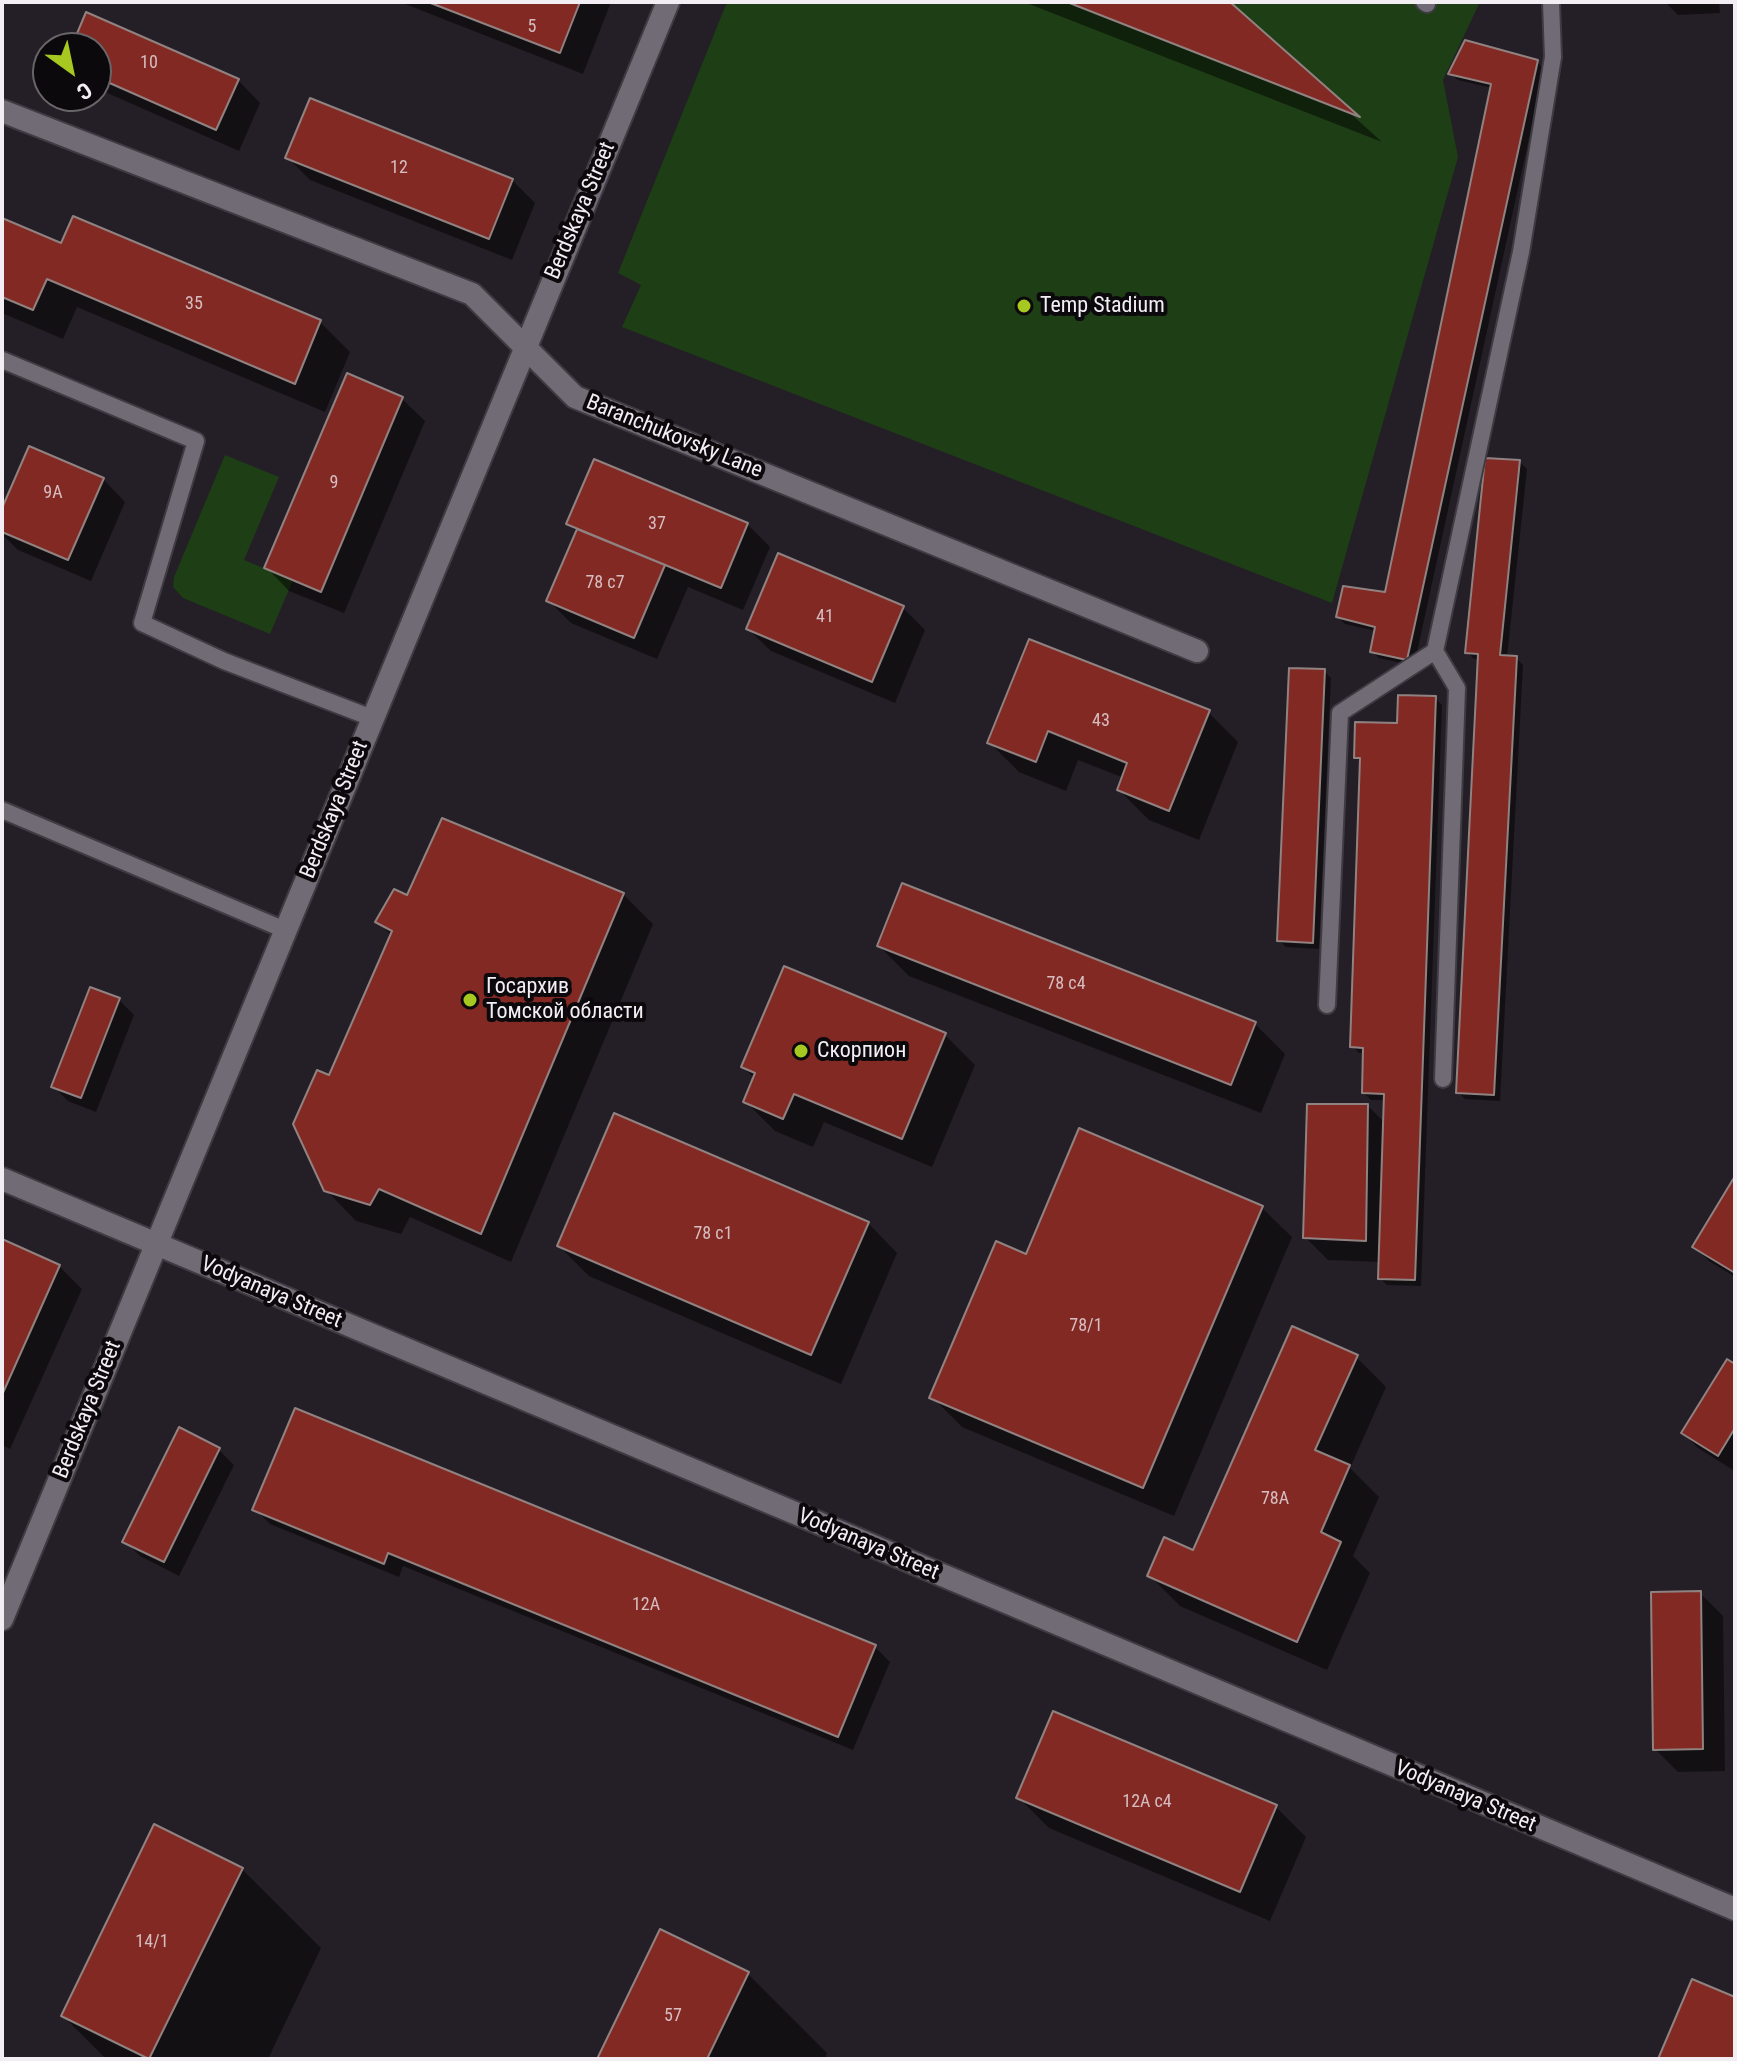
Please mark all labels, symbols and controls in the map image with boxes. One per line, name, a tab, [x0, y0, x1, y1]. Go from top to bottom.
house number: 5	[528, 16, 536, 38]
north arrow	[32, 32, 112, 112]
house number: 10	[140, 52, 158, 74]
text: С	[72, 77, 96, 105]
street label: Berdskaya Street	[540, 139, 622, 283]
house number: 12	[390, 157, 408, 179]
house number: 35	[185, 293, 203, 315]
place label: Temp Stadium	[1040, 293, 1165, 319]
marker: Temp Stadium	[1015, 297, 1033, 315]
street label: Baranchukovsky Lane	[582, 390, 766, 484]
house number: 9	[330, 472, 338, 494]
house number: 9А	[43, 482, 63, 504]
house number: 37	[648, 513, 666, 535]
house number: 78 с7	[585, 572, 625, 594]
house number: 41	[816, 606, 834, 628]
house number: 43	[1092, 710, 1110, 732]
street label: Berdskaya Street	[295, 737, 375, 883]
house number: 78 с4	[1046, 973, 1086, 995]
place label: Госархив Томской области	[486, 974, 644, 1026]
marker: Госархив Томской области	[461, 991, 479, 1009]
place label: Скорпион	[817, 1038, 906, 1064]
marker: Скорпион	[792, 1042, 810, 1060]
house number: 78 с1	[693, 1223, 733, 1245]
street label: Vodyanaya Street	[197, 1251, 345, 1335]
house number: 78/1	[1069, 1315, 1103, 1337]
street label: Berdskaya Street	[48, 1337, 128, 1483]
house number: 78А	[1261, 1488, 1289, 1510]
street label: Vodyanaya Street	[794, 1503, 942, 1587]
house number: 12А	[632, 1594, 660, 1616]
street label: Vodyanaya Street	[1391, 1755, 1539, 1839]
house number: 12А с4	[1122, 1791, 1172, 1813]
house number: 14/1	[135, 1931, 169, 1953]
house number: 57	[664, 2005, 682, 2027]

